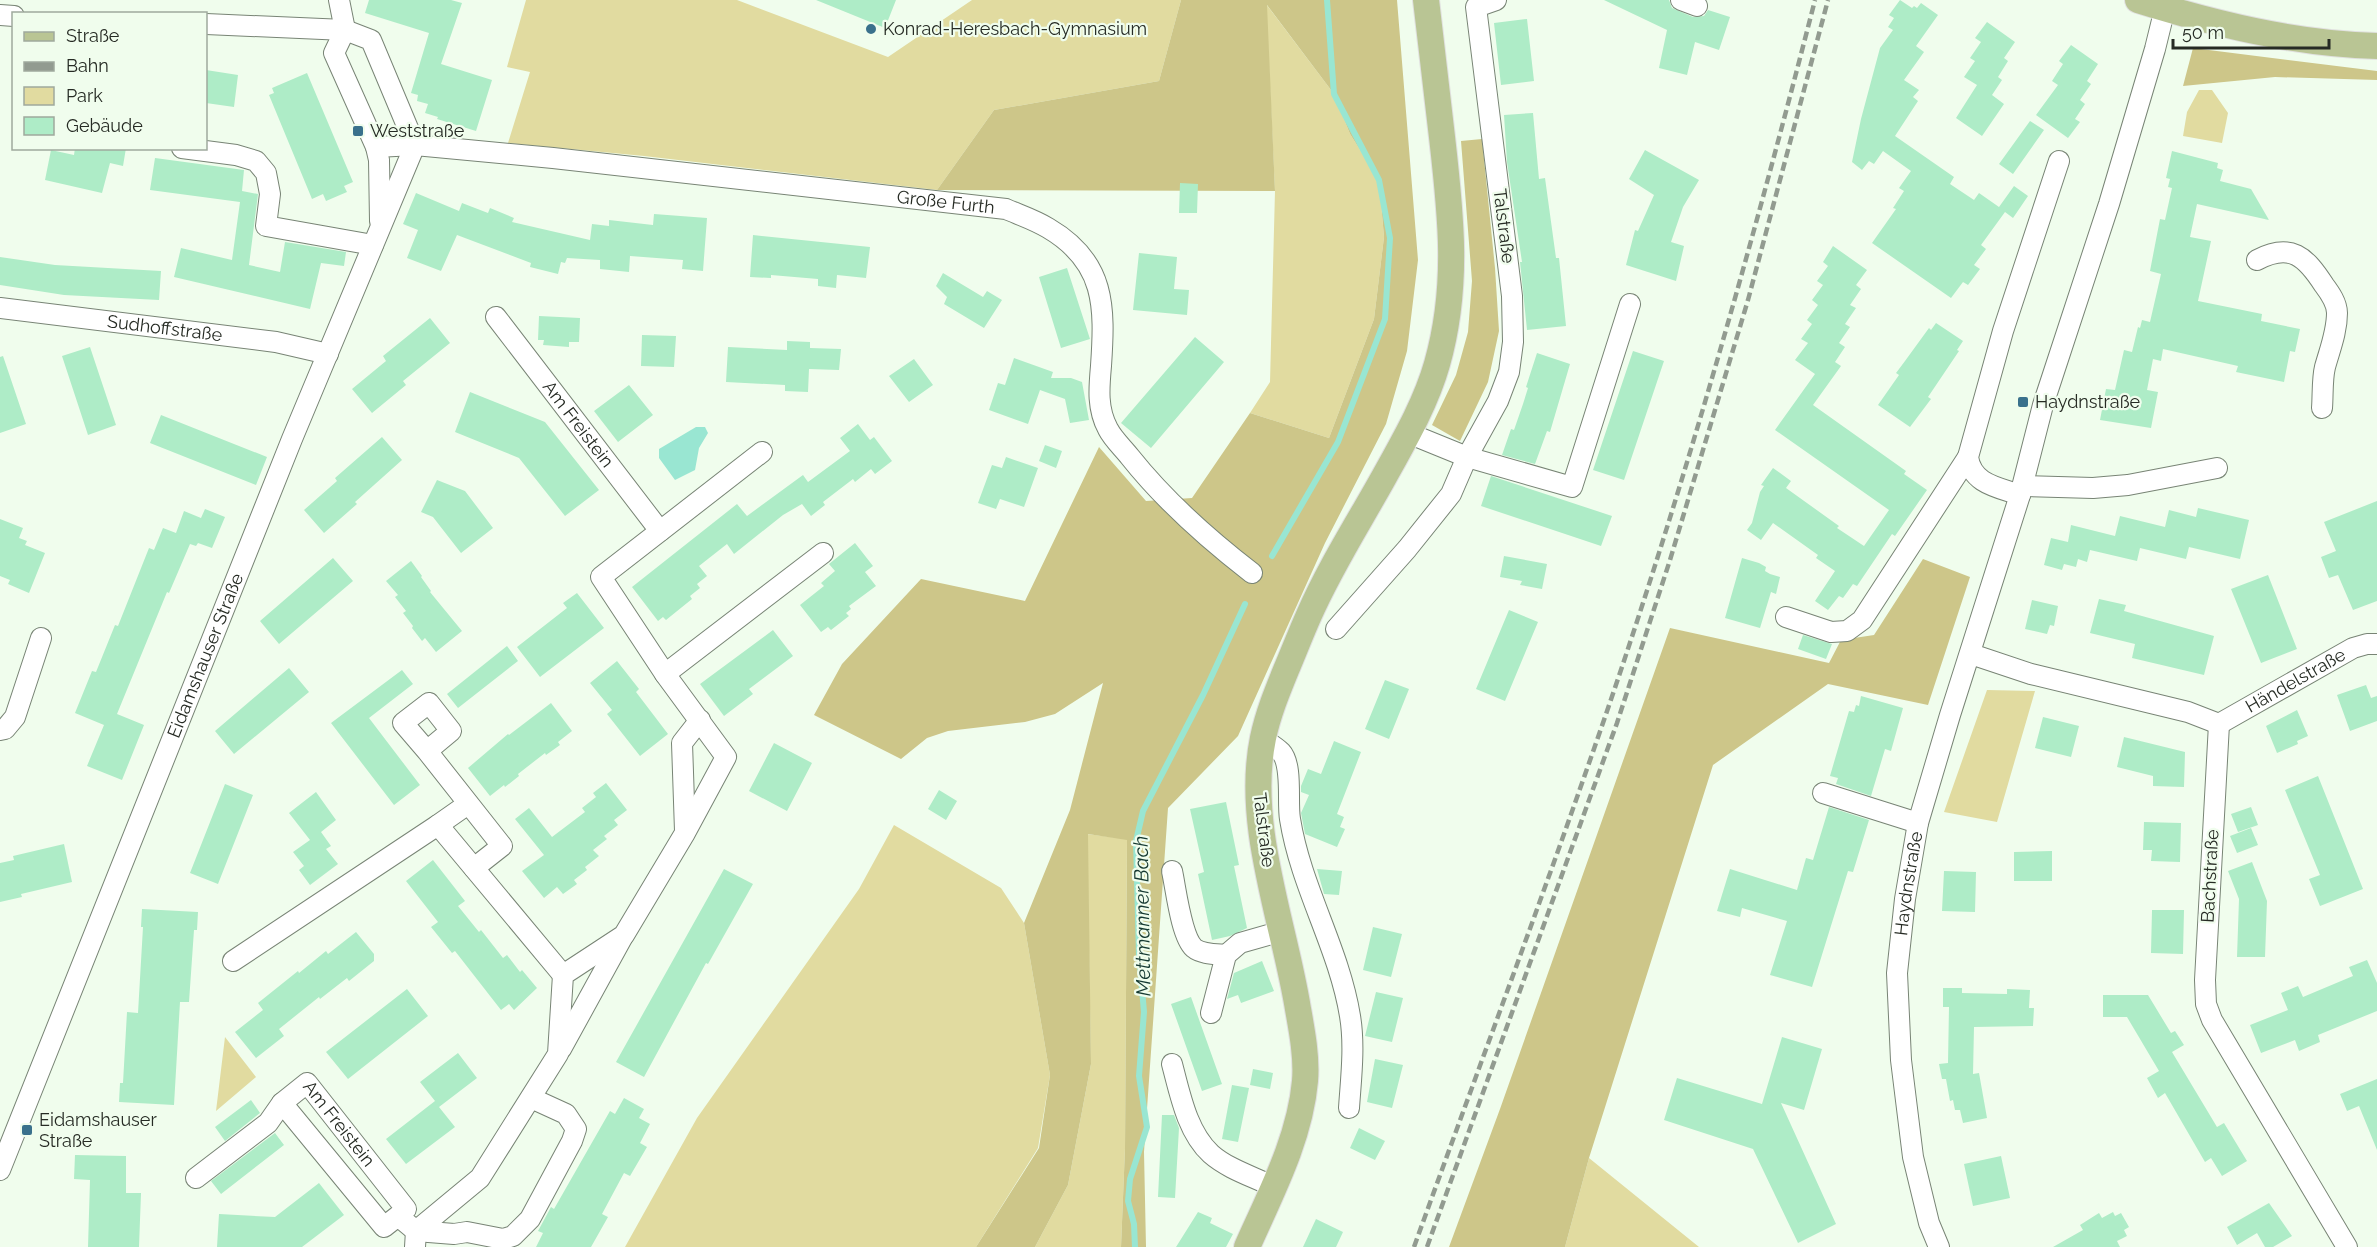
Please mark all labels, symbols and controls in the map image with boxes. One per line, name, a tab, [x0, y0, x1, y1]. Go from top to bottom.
legend	[12, 12, 207, 150]
scale bar	[2173, 12, 2329, 50]
place label: Konrad-Heresbach-Gymnasium	[883, 18, 1147, 39]
marker: Konrad-Heresbach-Gymnasium	[864, 22, 878, 36]
text: 50 m	[2182, 22, 2224, 43]
text: Straße	[66, 25, 120, 46]
text: Bahn	[66, 55, 109, 76]
text: Park	[66, 85, 103, 106]
text: Gebäude	[66, 115, 143, 136]
place label: Weststraße	[370, 120, 465, 141]
marker: Weststraße	[351, 124, 365, 138]
street label: Große Furth	[896, 186, 996, 218]
street label: Talstraße	[1489, 187, 1520, 265]
street label: Sudhoffstraße	[106, 310, 224, 345]
street label: Am Freistein	[539, 376, 618, 471]
place label: Haydnstraße	[2035, 391, 2141, 412]
marker: Haydnstraße	[2016, 395, 2030, 409]
street label: Eidamshauser Straße	[163, 570, 247, 741]
street label: Händelstraße	[2242, 643, 2349, 717]
street label: Talstraße	[1249, 791, 1280, 869]
street label: Bachstraße	[2197, 828, 2222, 923]
street label: Haydnstraße	[1890, 829, 1926, 937]
water label: Mettmanner Bach	[1129, 836, 1155, 996]
street label: Am Freistein	[299, 1076, 379, 1170]
place label: Eidamshauser Straße	[39, 1109, 157, 1151]
marker: Eidamshauser Straße	[20, 1123, 34, 1137]

